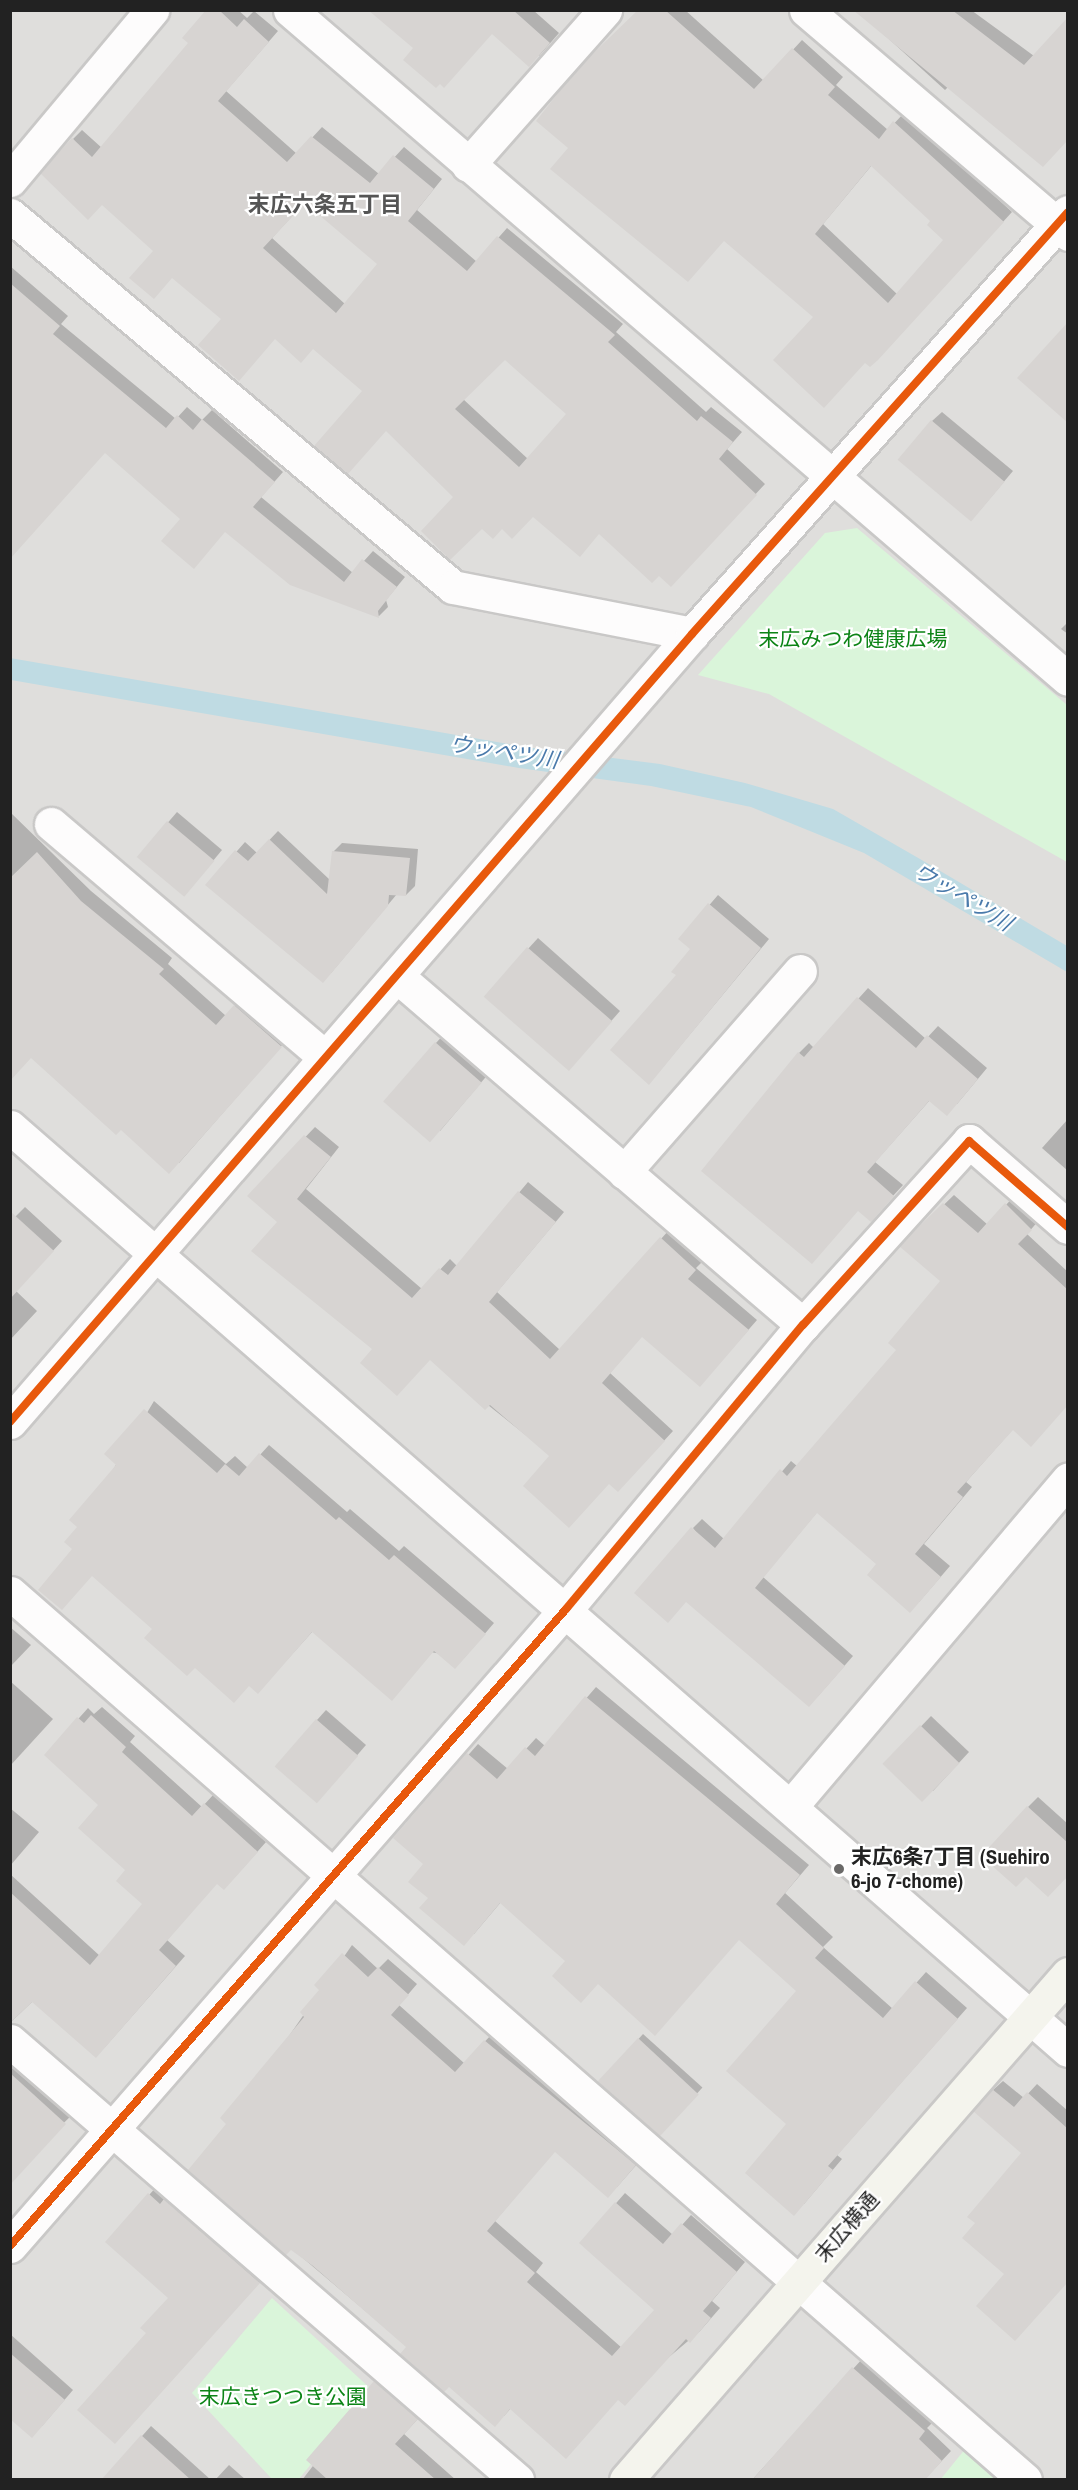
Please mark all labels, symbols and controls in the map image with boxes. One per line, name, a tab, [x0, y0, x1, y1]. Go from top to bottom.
district label: 末広六条五丁目	[248, 192, 402, 218]
park label: 末広みつわ健康広場	[759, 626, 947, 652]
water label: ウッペツ川	[448, 730, 560, 774]
water label: ウッペツ川	[909, 857, 1017, 937]
place label: 末広6条7丁目 (Suehiro 6-jo 7-chome)	[851, 1844, 1050, 1894]
marker: 末広6条7丁目 (Suehiro 6-jo 7-chome)	[832, 1862, 846, 1876]
street label: 末広横通	[810, 2187, 884, 2267]
park label: 末広きつつき公園	[199, 2384, 367, 2410]

